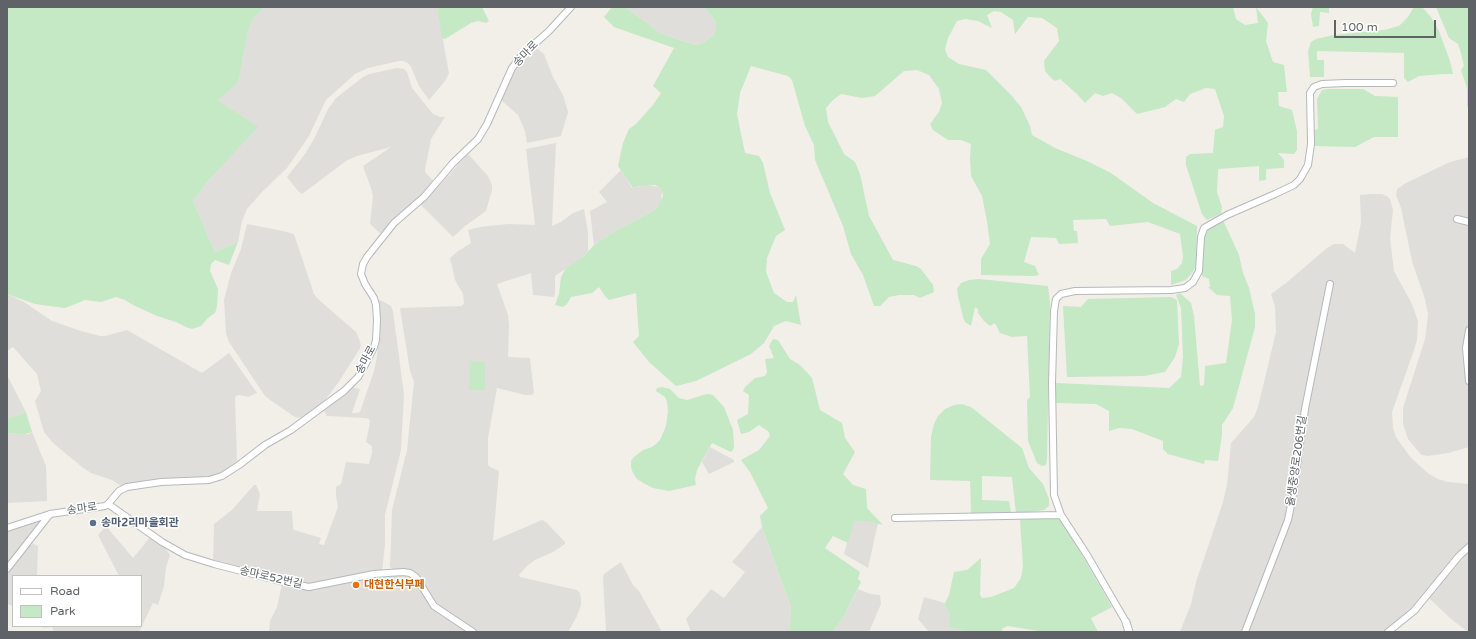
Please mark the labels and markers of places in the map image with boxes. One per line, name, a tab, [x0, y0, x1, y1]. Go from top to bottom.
place label: 송마2리마을회관	[101, 516, 179, 530]
marker: 송마2리마을회관	[88, 518, 98, 528]
place label: 대현한식부페	[364, 578, 425, 592]
marker: 대현한식부페	[351, 580, 361, 590]

